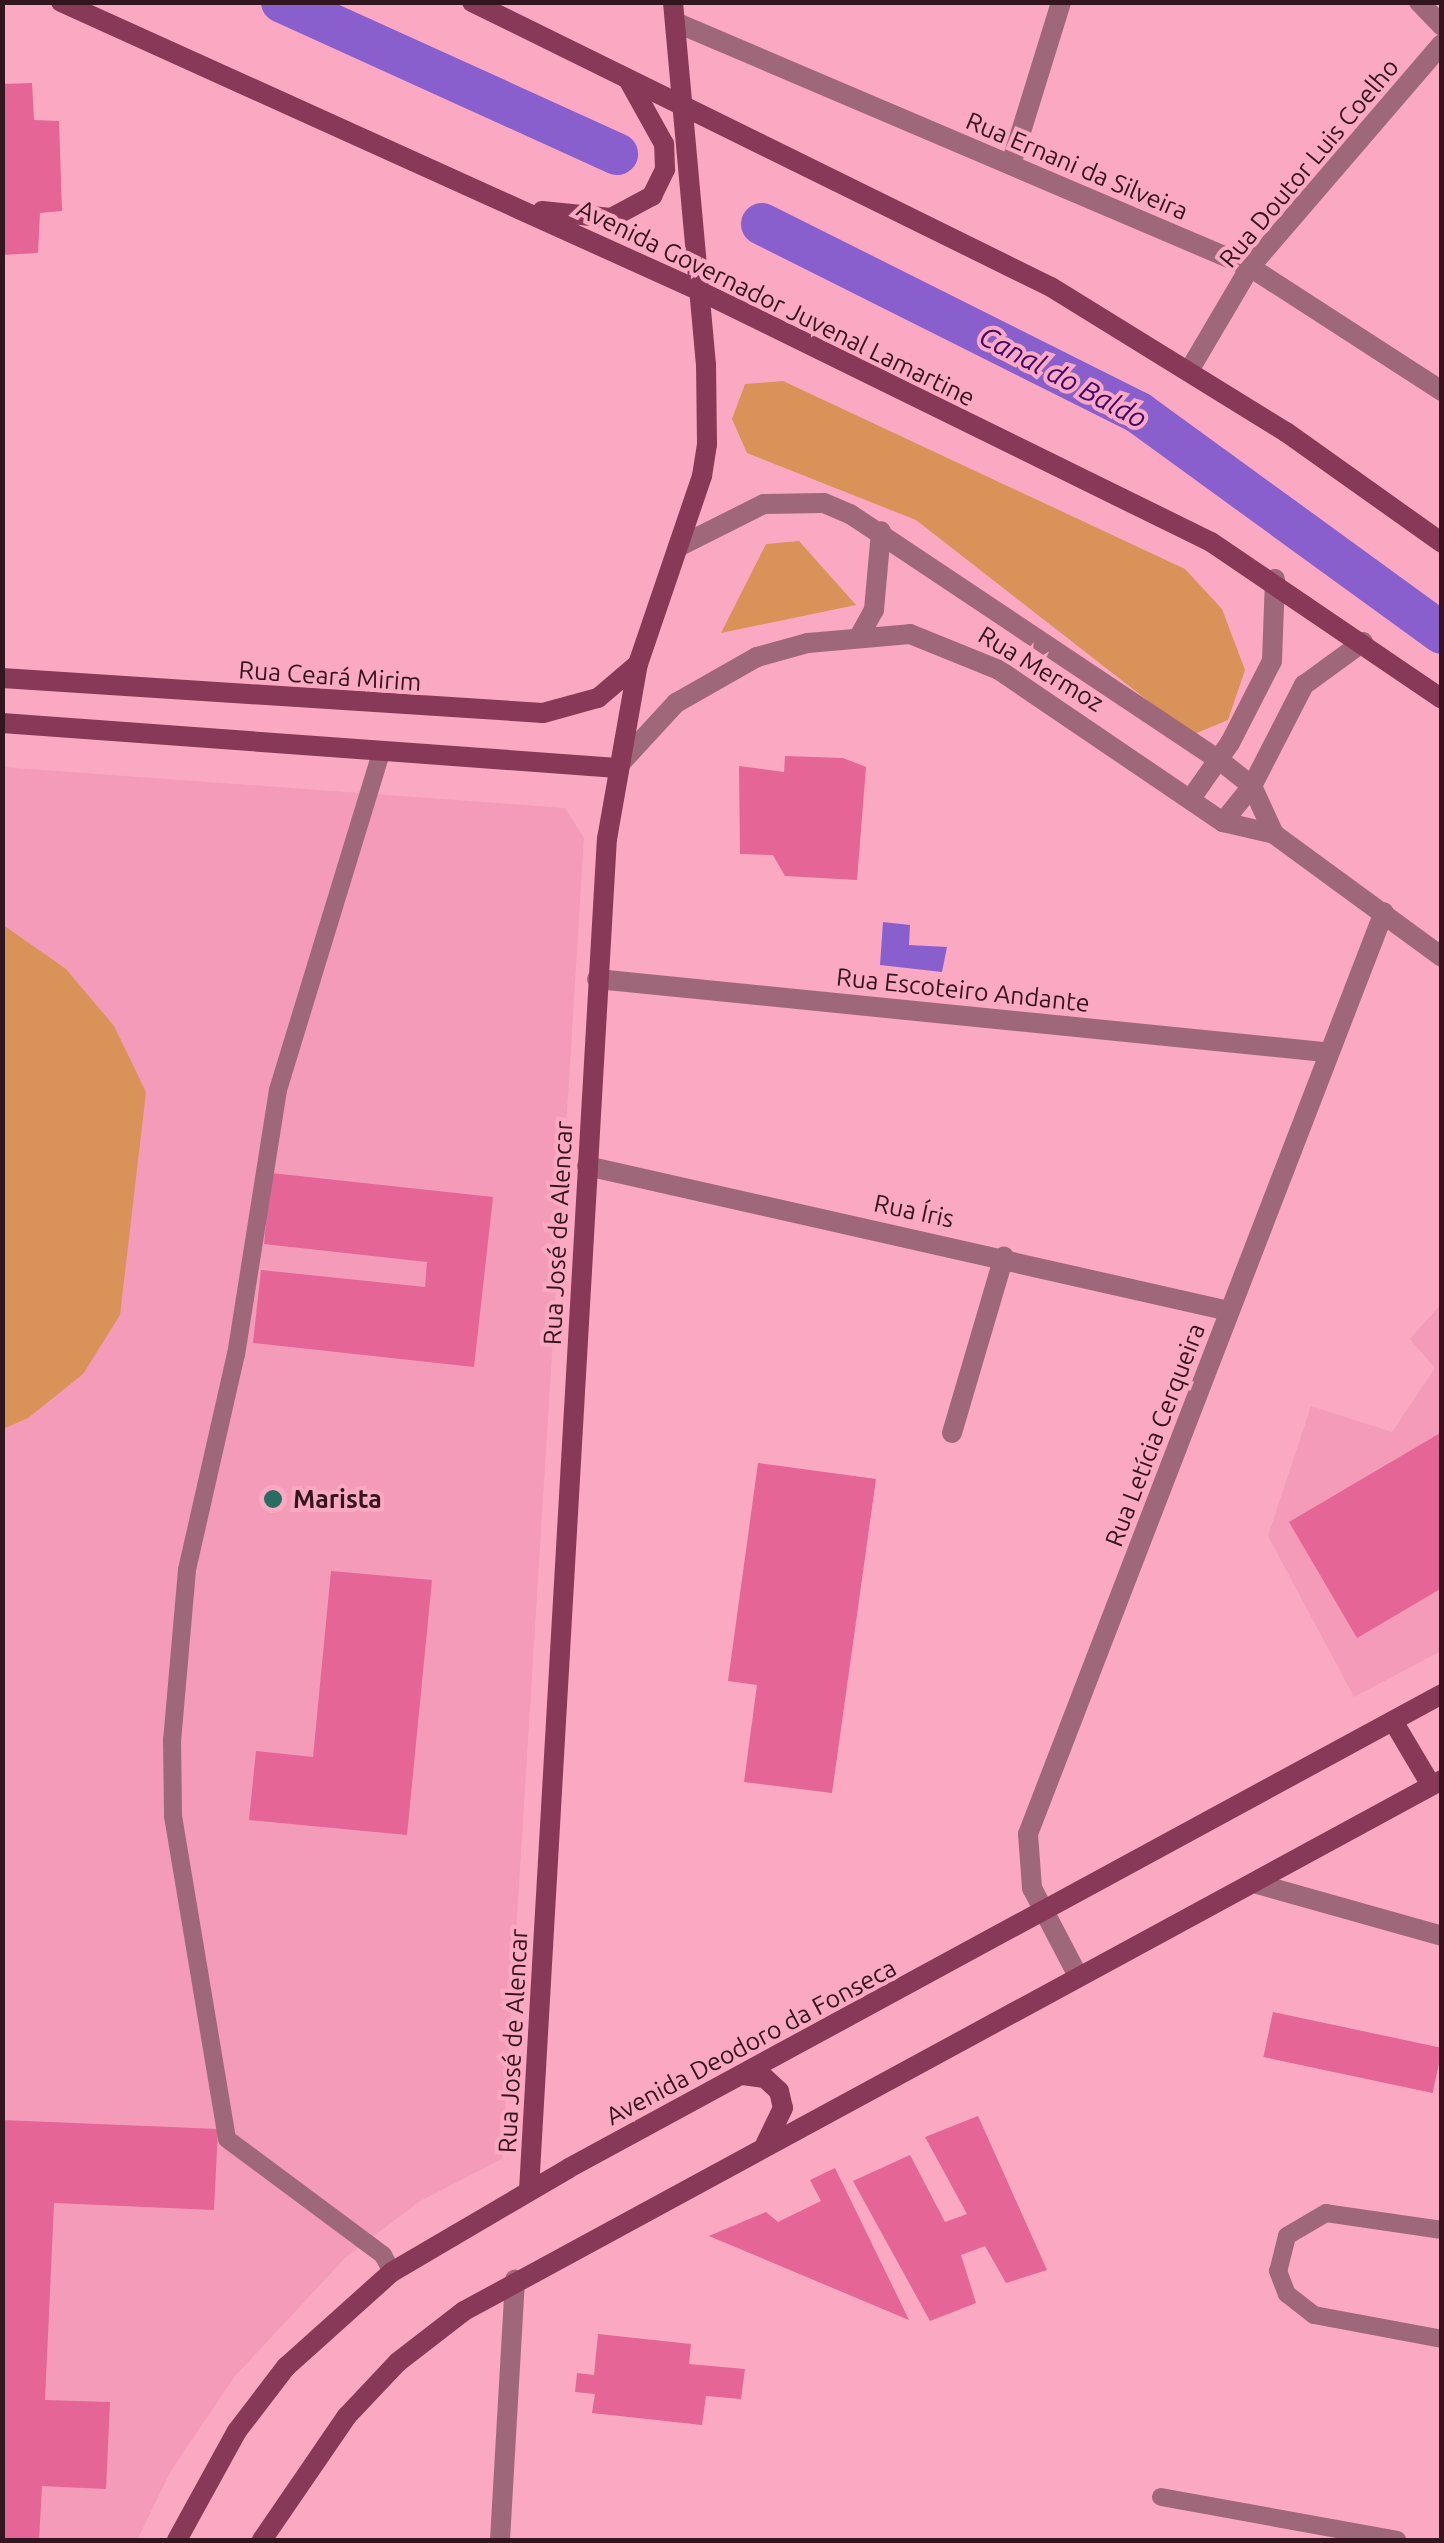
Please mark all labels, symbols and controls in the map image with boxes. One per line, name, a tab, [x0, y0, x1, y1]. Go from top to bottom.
street label: Rua Doutor Luis Coelho	[1213, 52, 1405, 274]
street label: Rua Ernani da Silveira	[961, 106, 1193, 226]
street label: Avenida Governador Juvenal Lamartine	[572, 193, 980, 413]
water label: Canal do Baldo	[973, 319, 1153, 435]
street label: Rua Mermoz	[973, 620, 1109, 718]
street label: Rua Ceará Mirim	[238, 655, 422, 697]
street label: Rua Escoteiro Andante	[835, 962, 1091, 1018]
street label: Rua José de Alencar	[537, 1120, 579, 1346]
street label: Rua Íris	[871, 1188, 957, 1234]
street label: Rua Letícia Cerqueira	[1099, 1319, 1211, 1551]
place label: Marista	[293, 1484, 382, 1514]
marker: Marista	[262, 1488, 284, 1510]
street label: Rua José de Alencar	[492, 1928, 534, 2154]
street label: Avenida Deodoro da Fonseca	[601, 1953, 901, 2131]

